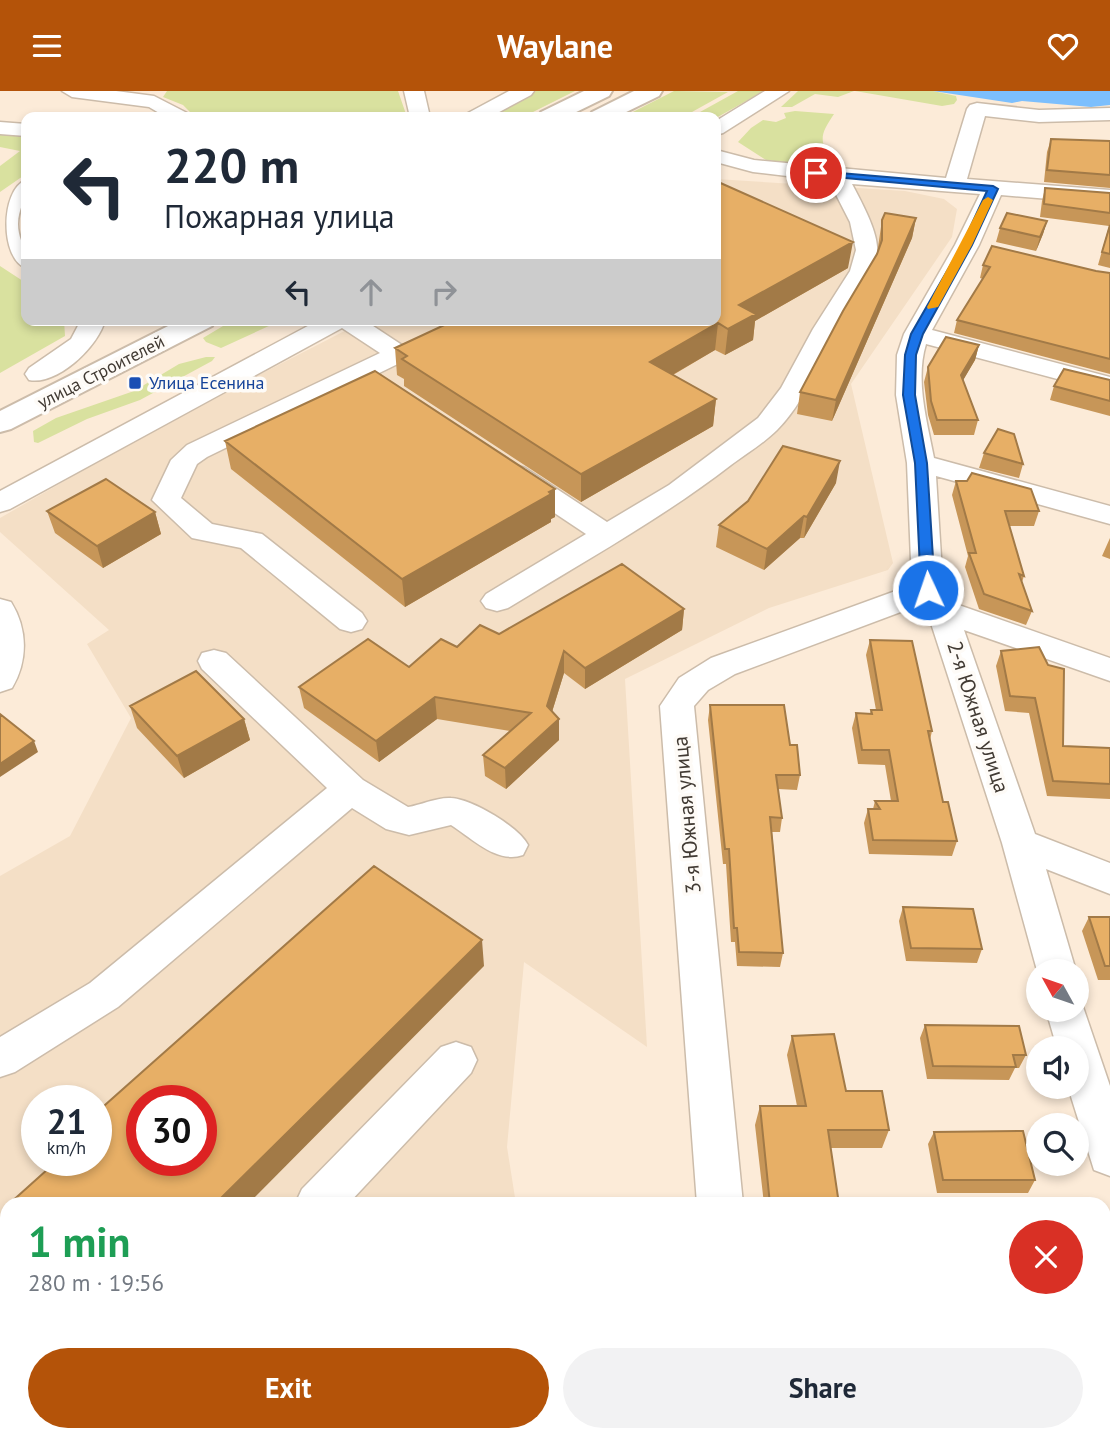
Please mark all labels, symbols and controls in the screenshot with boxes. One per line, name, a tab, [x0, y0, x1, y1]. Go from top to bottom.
text: Waylane	[497, 25, 613, 67]
icon: menu	[28, 27, 66, 65]
icon: heart	[1044, 27, 1082, 65]
text: 220 m	[164, 133, 299, 197]
icon: left	[49, 140, 140, 231]
pin	[786, 143, 846, 203]
icon: arrive	[797, 154, 835, 192]
text: Пожарная улица	[164, 195, 395, 237]
icon: left	[279, 273, 317, 311]
icon: ahead	[352, 273, 390, 311]
icon: right	[425, 273, 463, 311]
street label: улица Строителей	[33, 330, 168, 414]
place label: Улица Есенина	[149, 371, 265, 394]
marker: Улица Есенина	[127, 375, 143, 391]
position arrow	[891, 553, 965, 627]
street label: 2-я Южная улица	[941, 638, 1016, 796]
street label: 3-я Южная улица	[666, 735, 707, 895]
north arrow	[1026, 959, 1088, 1022]
map controls	[1026, 959, 1089, 1176]
button: sound	[1026, 1036, 1089, 1099]
speed limit sign: 30	[126, 1085, 217, 1176]
text: 21	[47, 1098, 86, 1144]
button: search	[1026, 1113, 1089, 1176]
text: km/h	[47, 1136, 86, 1159]
text: 1 min	[28, 1214, 130, 1269]
button: close	[1009, 1220, 1083, 1294]
text: 280 m · 19:56	[28, 1268, 164, 1297]
button: Exit	[28, 1348, 549, 1428]
button: Share	[563, 1348, 1083, 1428]

